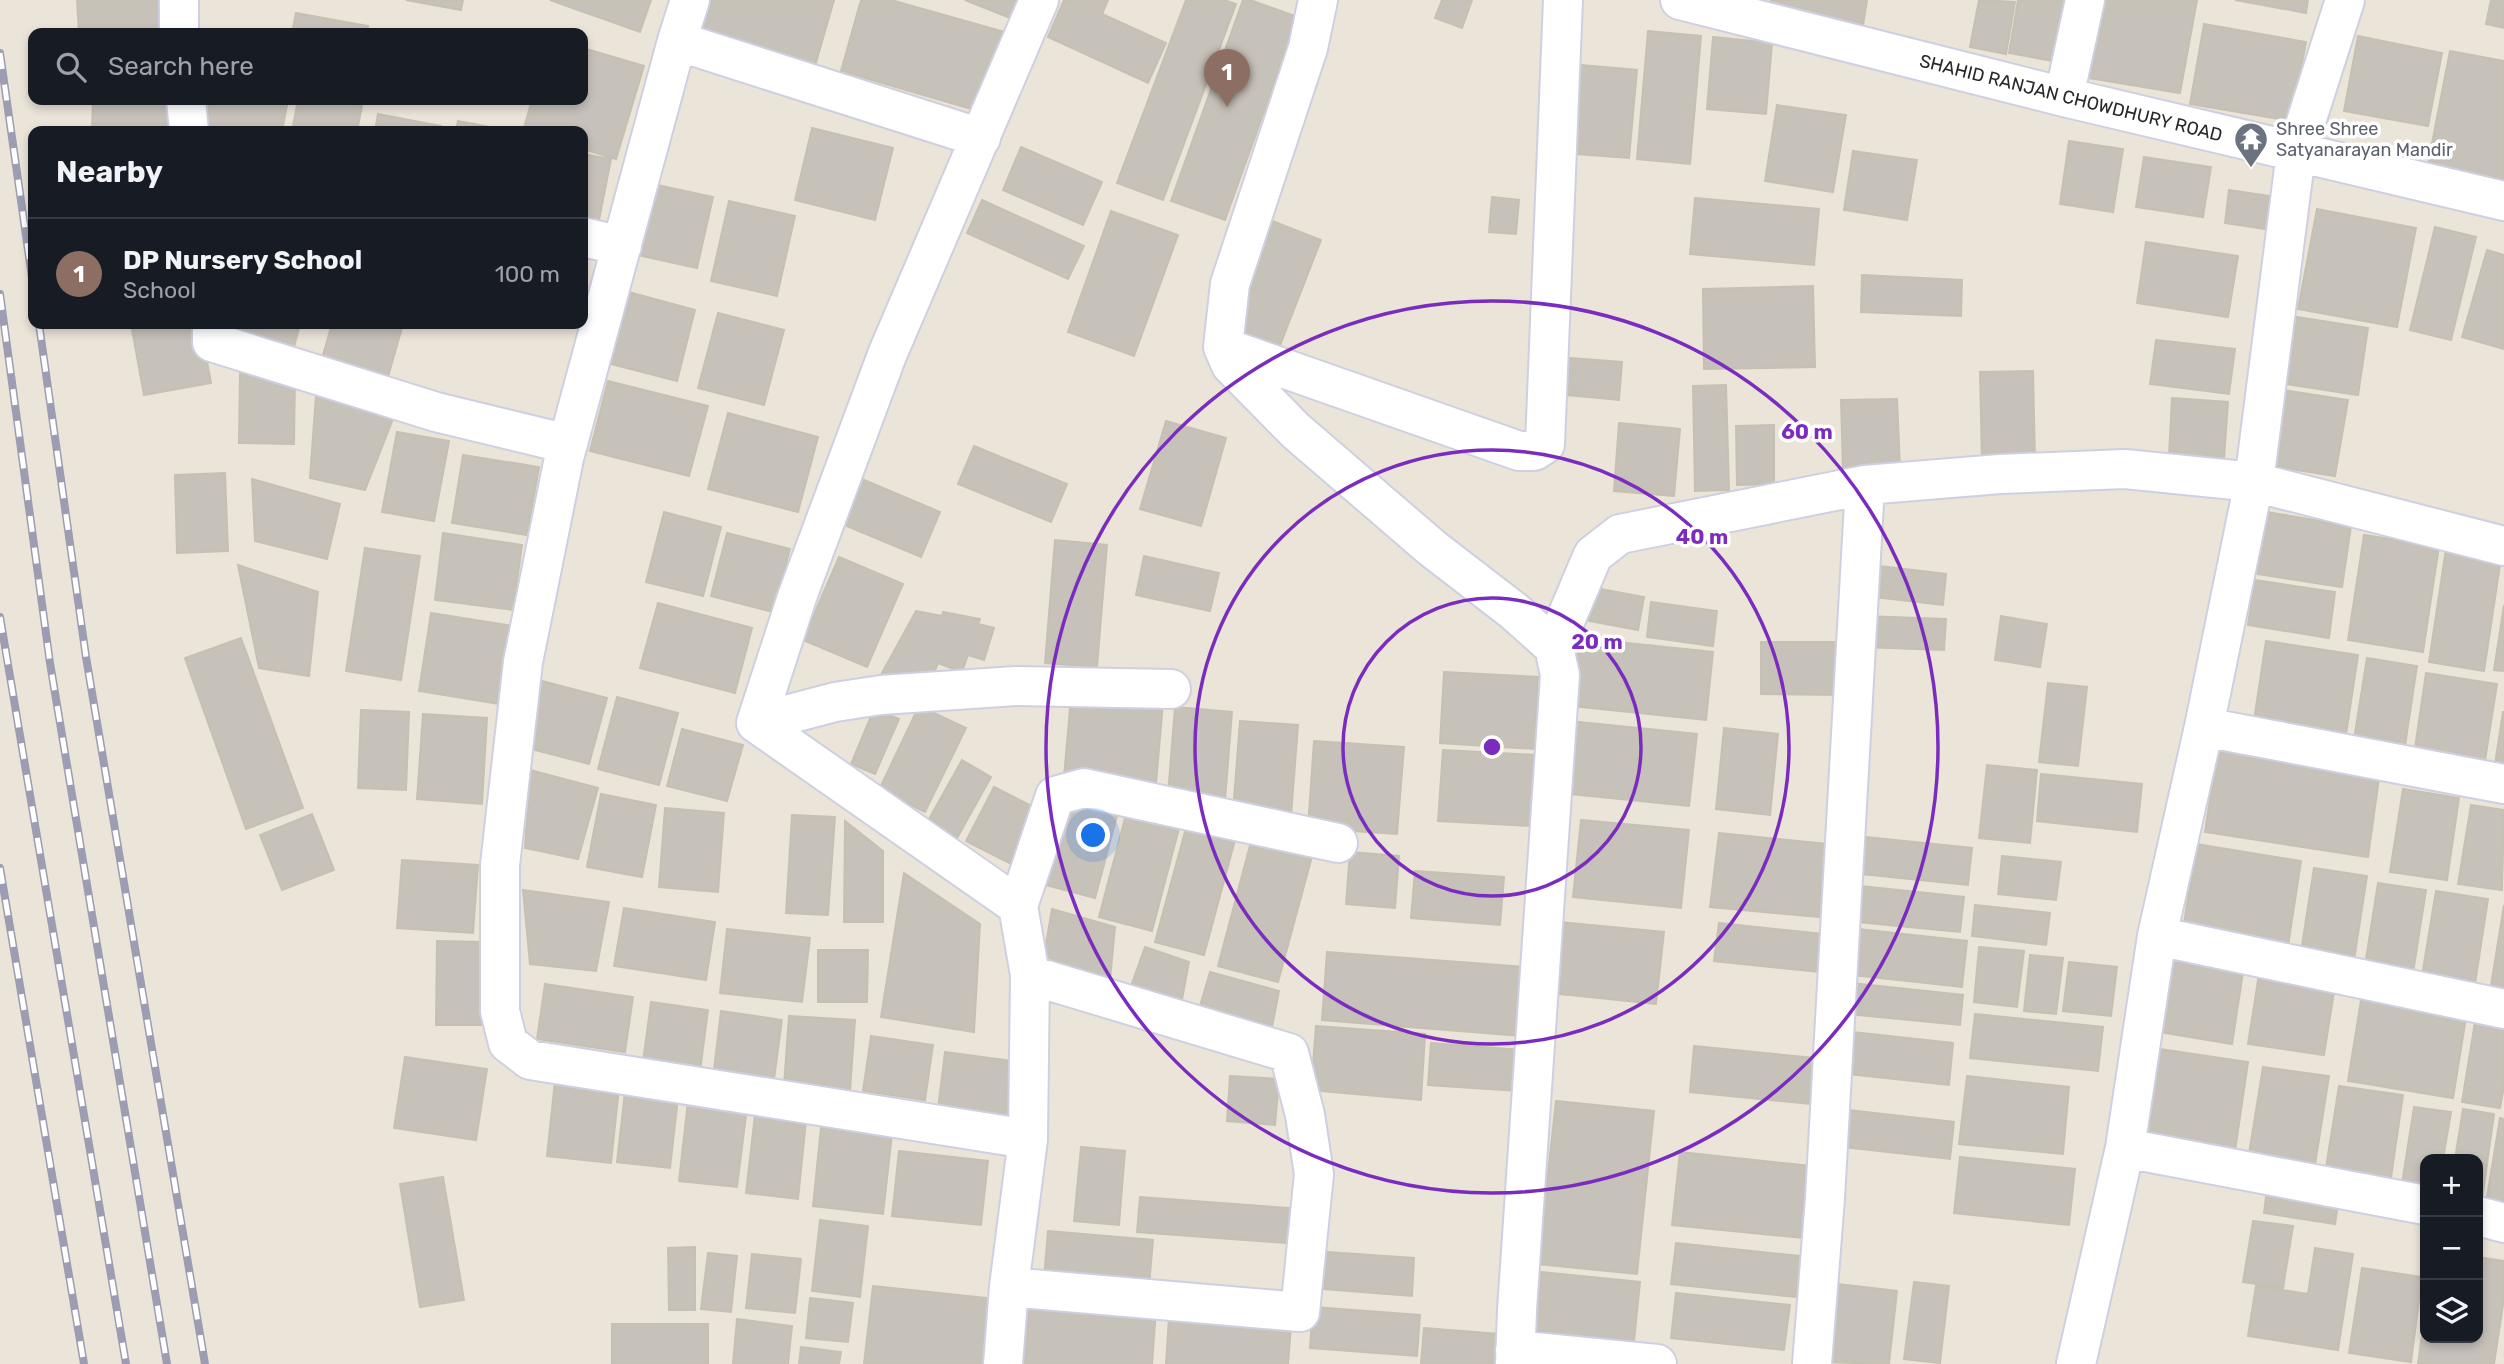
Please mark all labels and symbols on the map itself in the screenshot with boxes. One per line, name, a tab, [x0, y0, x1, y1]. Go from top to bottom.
pin: 1	[1204, 49, 1250, 107]
street label: SHAHID RANJAN CHOWDHURY ROAD	[1917, 50, 2225, 146]
place label: Shree Shree Satyanarayan Mandir	[2276, 118, 2453, 161]
temple icon: Shree Shree Satyanarayan Mandir	[2232, 120, 2270, 169]
text: 60 m	[1781, 419, 1833, 444]
text: 40 m	[1676, 524, 1728, 549]
text: 20 m	[1571, 629, 1623, 654]
centre of rings	[1480, 735, 1504, 759]
your location	[1076, 818, 1110, 852]

